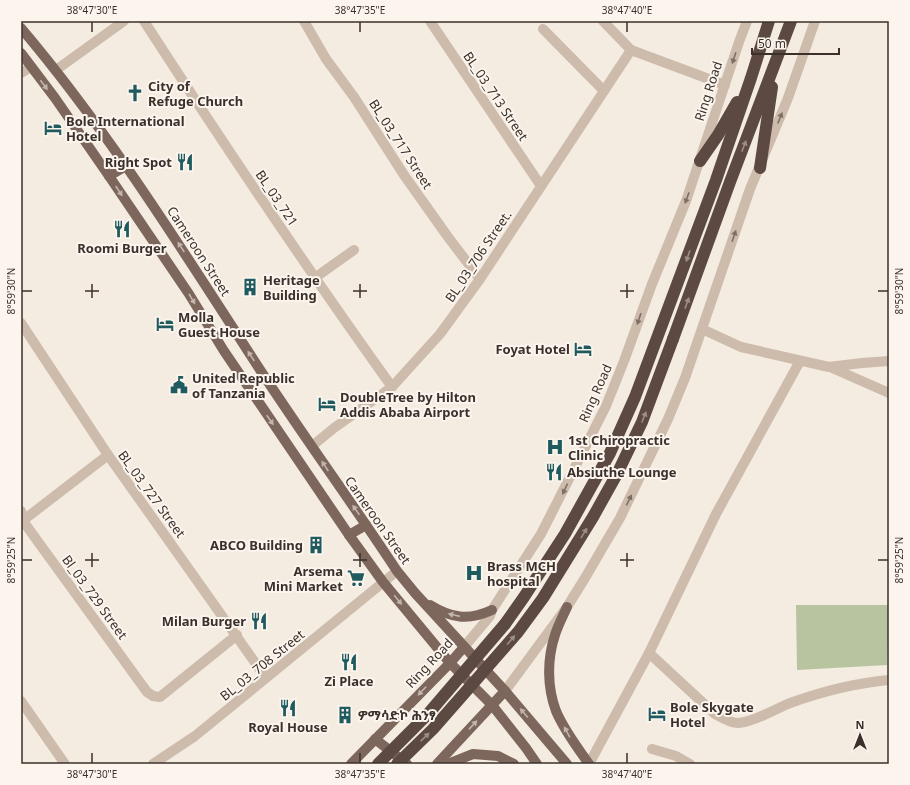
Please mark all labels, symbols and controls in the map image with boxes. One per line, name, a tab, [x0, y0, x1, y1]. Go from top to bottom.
text: 38°47'30"E	[67, 3, 117, 17]
text: 38°47'35"E	[335, 3, 385, 17]
text: 38°47'40"E	[602, 3, 652, 17]
scale bar	[752, 30, 839, 56]
text: 50 m	[758, 35, 786, 52]
street label: BL_03_713 Street	[460, 48, 533, 144]
one-way arrow	[730, 52, 736, 64]
street label: Ring Road	[690, 59, 726, 123]
place label: City of Refuge Church	[148, 77, 243, 110]
one-way arrow	[40, 79, 49, 90]
church icon: City of Refuge Church	[125, 83, 145, 103]
street label: BL_03_717 Street	[365, 96, 437, 193]
place label: Bole International Hotel	[66, 112, 185, 145]
one-way arrow	[777, 112, 783, 124]
hotel icon: Bole International Hotel	[43, 118, 63, 138]
one-way arrow	[741, 140, 747, 152]
restaurant icon: Right Spot	[175, 152, 195, 172]
place label: Right Spot	[105, 153, 172, 171]
street label: BL_03_721	[252, 166, 302, 230]
one-way arrow	[115, 186, 123, 196]
one-way arrow	[684, 192, 690, 204]
street label: Cameroon Street	[163, 203, 235, 300]
street label: BL_03_706 Street.	[441, 207, 515, 305]
restaurant icon: Roomi Burger	[112, 219, 132, 239]
one-way arrow	[732, 230, 738, 242]
place label: Roomi Burger	[77, 239, 167, 257]
one-way arrow	[177, 241, 184, 253]
one-way arrow	[685, 250, 691, 262]
text: 8°59'30"N	[4, 268, 18, 314]
text: 8°59'30"N	[892, 268, 906, 314]
place label: Heritage Building	[263, 271, 320, 304]
building icon: Heritage Building	[240, 277, 260, 297]
one-way arrow	[188, 294, 196, 304]
one-way arrow	[684, 296, 690, 308]
place label: Molla Guest House	[178, 308, 260, 341]
one-way arrow	[636, 313, 642, 325]
hotel icon: Molla Guest House	[155, 314, 175, 334]
hotel icon: Foyat Hotel	[573, 339, 593, 359]
place label: Foyat Hotel	[495, 340, 570, 358]
one-way arrow	[248, 350, 255, 362]
street label: Ring Road	[574, 361, 616, 425]
place label: United Republic of Tanzania	[192, 369, 295, 402]
public building icon: United Republic of Tanzania	[169, 375, 189, 395]
place label: DoubleTree by Hilton Addis Ababa Airport	[340, 388, 476, 421]
hotel icon: DoubleTree by Hilton Addis Ababa Airport	[317, 394, 337, 414]
one-way arrow	[641, 411, 647, 423]
one-way arrow	[266, 414, 274, 425]
place label: 1st Chiropractic Clinic	[568, 431, 670, 464]
hospital icon: 1st Chiropractic Clinic	[545, 437, 565, 457]
street label: BL_03_727 Street	[114, 447, 190, 541]
one-way arrow	[321, 461, 329, 471]
restaurant icon: Absiuthe Lounge	[544, 462, 564, 482]
place label: Absiuthe Lounge	[567, 463, 677, 481]
street label: Cameroon Street	[341, 472, 415, 568]
one-way arrow	[562, 483, 568, 494]
one-way arrow	[625, 495, 632, 506]
one-way arrow	[352, 505, 360, 516]
one-way arrow	[581, 527, 588, 539]
building icon: ABCO Building	[306, 535, 326, 555]
place label: ABCO Building	[210, 536, 303, 554]
text: 8°59'25"N	[4, 537, 18, 583]
text: 8°59'25"N	[892, 537, 906, 583]
street label: Bl_03_729 Street	[58, 551, 132, 643]
place label: Brass MCH hospital	[487, 557, 556, 590]
place label: Arsema Mini Market	[264, 562, 343, 595]
hospital icon: Brass MCH hospital	[464, 563, 484, 583]
supermarket icon: Arsema Mini Market	[346, 568, 366, 588]
one-way arrow	[394, 594, 403, 605]
restaurant icon: Milan Burger	[249, 611, 269, 631]
place label: Milan Burger	[162, 612, 246, 630]
one-way arrow	[448, 612, 461, 618]
street label: BL_03_708 Street	[216, 625, 308, 705]
street label: Ring Road	[401, 634, 457, 692]
one-way arrow	[506, 635, 515, 644]
restaurant icon: Zi Place	[339, 652, 359, 672]
place label: Zi Place	[325, 672, 374, 690]
one-way arrow	[418, 686, 427, 696]
restaurant icon: Royal House	[278, 698, 298, 718]
place label: Bole Skygate Hotel	[670, 698, 754, 731]
hotel icon: Bole Skygate Hotel	[647, 704, 667, 724]
building icon: ዎማሳድኮ ሕንፃ	[335, 705, 355, 725]
place label: ዎማሳድኮ ሕንፃ	[358, 706, 436, 724]
one-way arrow	[519, 708, 528, 718]
north arrow	[840, 715, 880, 755]
text: N	[856, 717, 864, 732]
place label: Royal House	[248, 718, 328, 736]
one-way arrow	[468, 720, 478, 730]
one-way arrow	[564, 726, 570, 737]
one-way arrow	[420, 732, 430, 742]
text: 38°47'30"E	[67, 767, 117, 781]
text: 38°47'35"E	[335, 767, 385, 781]
text: 38°47'40"E	[602, 767, 652, 781]

